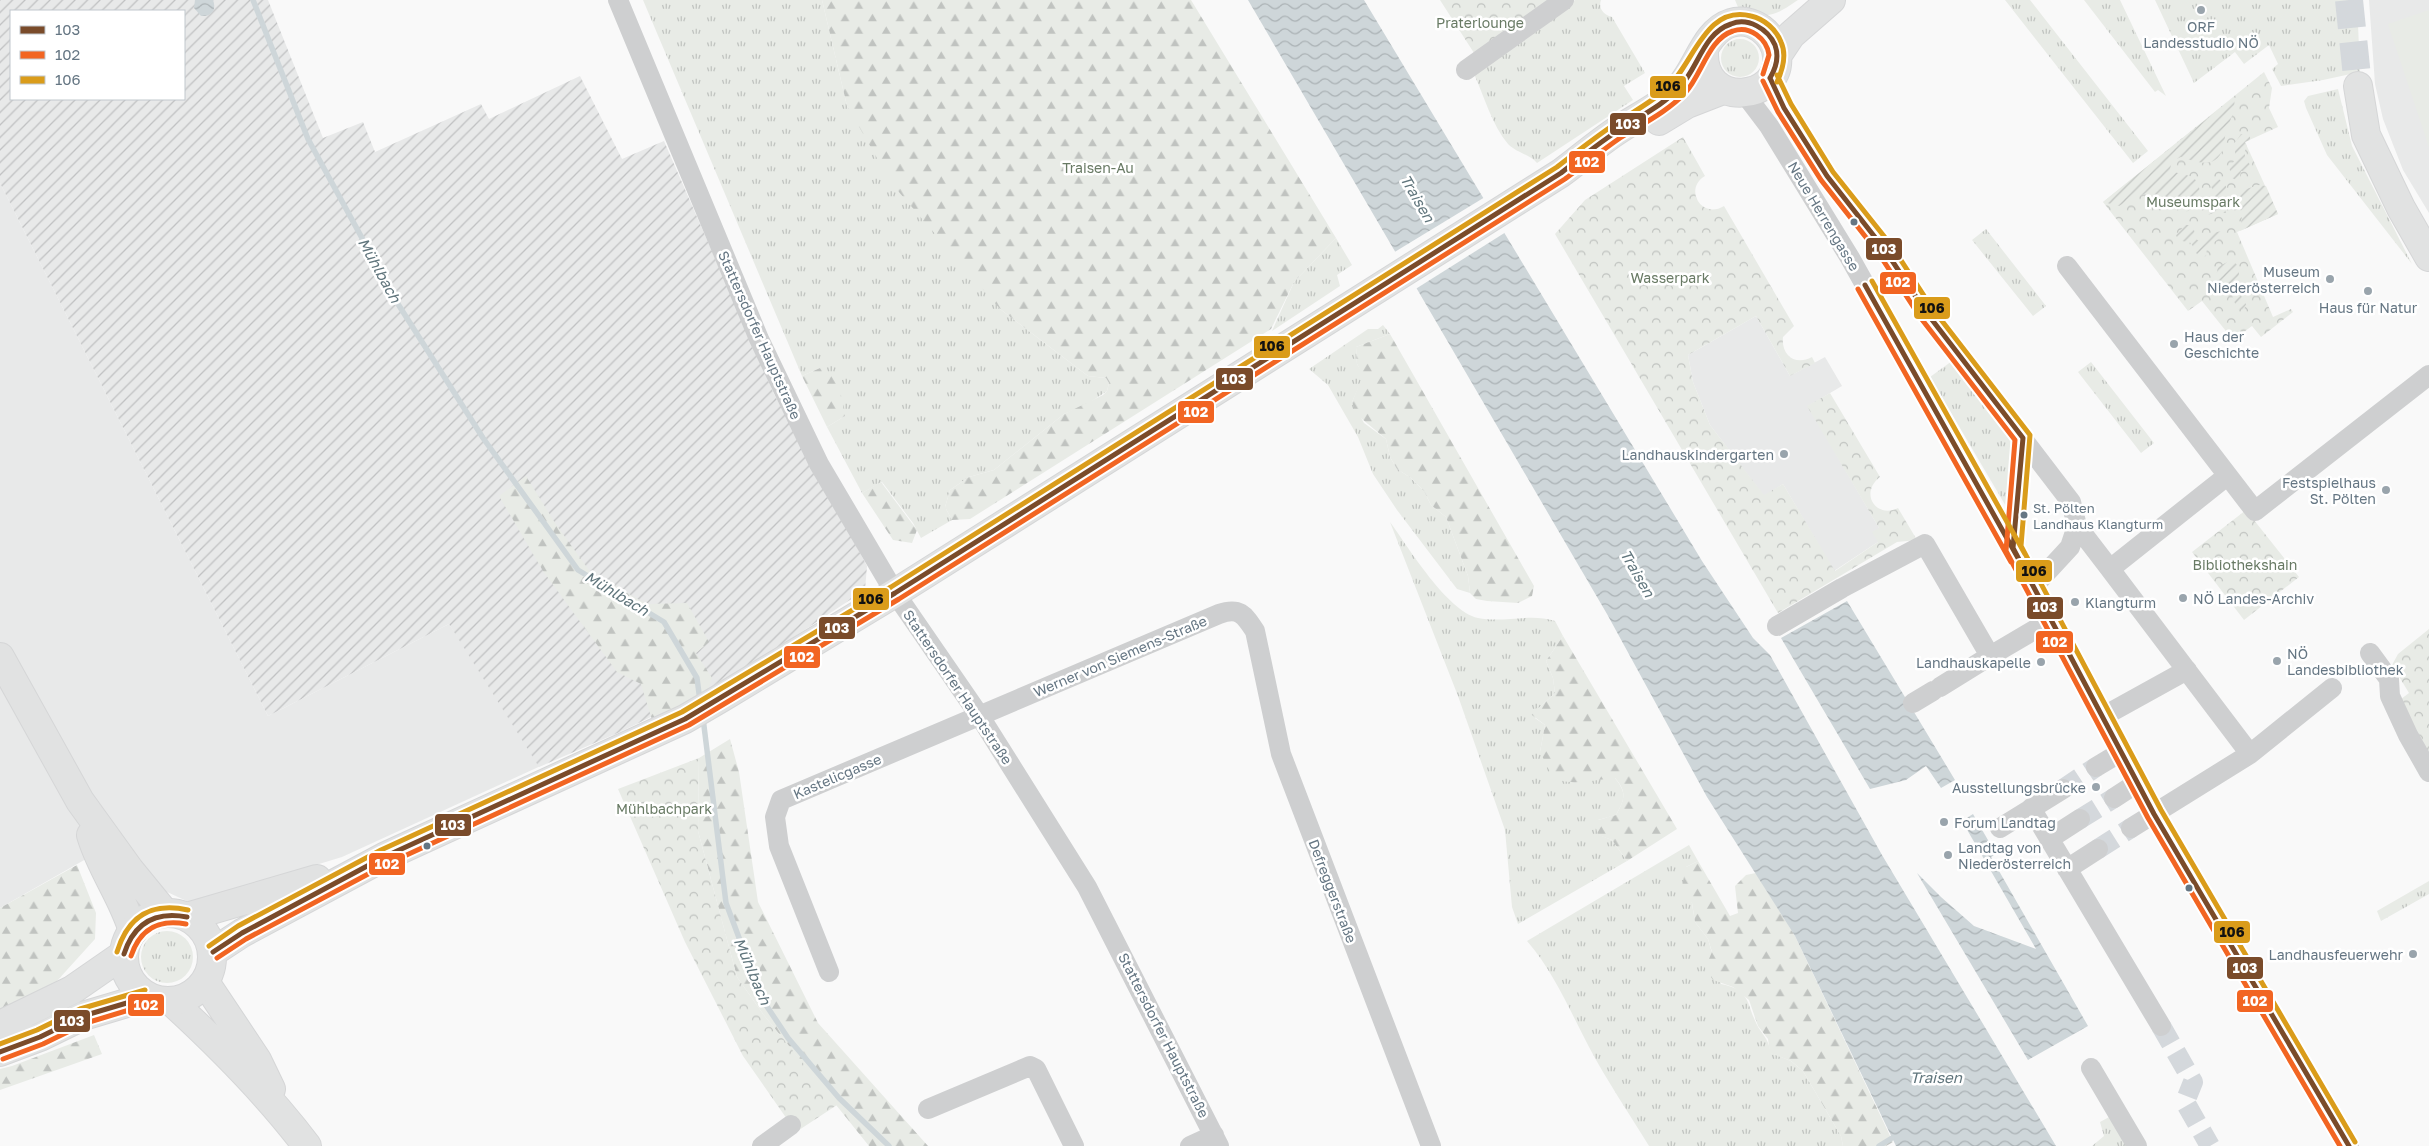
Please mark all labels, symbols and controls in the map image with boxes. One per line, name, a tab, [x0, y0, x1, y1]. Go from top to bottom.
marker: ORF Landesstudio NÖ	[2195, 4, 2207, 16]
legend	[10, 10, 185, 100]
park label: Praterlounge	[1436, 14, 1524, 31]
place label: ORF Landesstudio NÖ	[2143, 18, 2259, 51]
text: 103	[55, 20, 80, 38]
text: 102	[55, 45, 80, 63]
text: 106	[55, 70, 81, 88]
line badge: 106	[1649, 75, 1687, 99]
text: 106	[1655, 77, 1681, 94]
line badge: 103	[1609, 112, 1647, 136]
text: 103	[1616, 115, 1640, 132]
line badge: 102	[1568, 150, 1606, 174]
text: 102	[1575, 153, 1600, 170]
street label: Neue Herrengasse	[1785, 158, 1863, 274]
park label: Traisen-Au	[1062, 159, 1134, 176]
water label: Traisen	[1397, 171, 1439, 226]
park label: Museumspark	[2146, 193, 2240, 210]
unlabelled marker	[1849, 217, 1859, 227]
water label: Mühlbach	[355, 235, 405, 306]
line badge: 103	[1865, 237, 1903, 261]
text: 103	[1872, 240, 1896, 257]
street label: Stattersdorfer Hauptstraße	[715, 248, 805, 422]
place label: Museum Niederösterreich	[2207, 263, 2320, 296]
park label: Wasserpark	[1630, 269, 1710, 286]
line badge: 102	[1879, 271, 1917, 295]
text: 102	[1886, 273, 1911, 290]
marker: Museum Niederösterreich	[2324, 273, 2336, 285]
marker: Haus für Natur	[2362, 285, 2374, 297]
line badge: 106	[1913, 296, 1951, 320]
text: 106	[1919, 299, 1945, 316]
place label: Haus für Natur	[2319, 299, 2418, 316]
place label: Haus der Geschichte	[2184, 328, 2259, 361]
line badge: 106	[1253, 335, 1291, 359]
text: 106	[1259, 337, 1285, 354]
marker: Haus der Geschichte	[2168, 338, 2180, 350]
line badge: 103	[1215, 367, 1254, 391]
text: 103	[1222, 370, 1246, 387]
line badge: 102	[1177, 400, 1215, 424]
text: 102	[1184, 403, 1209, 420]
place label: Landhauskindergarten	[1621, 446, 1774, 463]
marker: Landhauskindergarten	[1778, 448, 1790, 460]
place label: Festspielhaus St. Pölten	[2282, 474, 2376, 507]
marker: Festspielhaus St. Pölten	[2380, 484, 2392, 496]
place label: St. Pölten Landhaus Klangturm	[2033, 500, 2163, 532]
marker: St. Pölten Landhaus Klangturm	[2019, 510, 2029, 520]
water label: Traisen	[1617, 546, 1659, 601]
park label: Bibliothekshain	[2193, 556, 2297, 573]
line badge: 106	[2015, 559, 2053, 583]
text: 106	[2021, 562, 2047, 579]
water label: Mühlbach	[582, 567, 653, 619]
line badge: 106	[852, 587, 890, 611]
text: 106	[858, 590, 884, 607]
place label: NÖ Landes-Archiv	[2193, 590, 2314, 607]
marker: NÖ Landes-Archiv	[2177, 592, 2189, 604]
place label: Klangturm	[2085, 594, 2156, 611]
line badge: 103	[2026, 596, 2064, 620]
marker: Klangturm	[2069, 596, 2081, 608]
text: 103	[2033, 598, 2057, 615]
street label: Stattersdorfer Hauptstraße	[900, 607, 1016, 767]
street label: Werner von Siemens-Straße	[1031, 612, 1209, 700]
line badge: 103	[818, 616, 856, 640]
text: 103	[825, 619, 849, 636]
line badge: 102	[2035, 630, 2074, 654]
text: 102	[2043, 633, 2068, 650]
line badge: 102	[783, 645, 821, 669]
place label: NÖ Landesbibliothek	[2287, 645, 2404, 678]
text: 102	[790, 648, 815, 665]
place label: Landhauskapelle	[1916, 654, 2031, 671]
marker: NÖ Landesbibliothek	[2271, 655, 2283, 667]
marker: Landhauskapelle	[2035, 656, 2047, 668]
street label: Kastelicgasse	[790, 750, 884, 802]
place label: Ausstellungsbrücke	[1952, 779, 2086, 796]
marker: Ausstellungsbrücke	[2090, 781, 2102, 793]
park label: Mühlbachpark	[616, 800, 712, 817]
line badge: 103	[434, 813, 472, 837]
place label: Forum Landtag	[1954, 814, 2056, 831]
text: 103	[441, 816, 465, 833]
marker: Forum Landtag	[1938, 816, 1950, 828]
street label: Defreggerstraße	[1305, 837, 1361, 945]
place label: Landtag von Niederösterreich	[1958, 839, 2071, 872]
unlabelled marker	[422, 841, 432, 851]
marker: Landtag von Niederösterreich	[1942, 849, 1954, 861]
line badge: 102	[368, 852, 406, 876]
text: 102	[375, 855, 400, 872]
unlabelled marker	[2184, 883, 2194, 893]
line badge: 106	[2213, 920, 2251, 944]
text: 106	[2219, 923, 2245, 940]
water label: Mühlbach	[731, 935, 775, 1008]
place label: Landhausfeuerwehr	[2269, 946, 2404, 963]
marker: Landhausfeuerwehr	[2407, 948, 2419, 960]
street label: Stattersdorfer Hauptstraße	[1115, 950, 1213, 1120]
line badge: 103	[2226, 956, 2264, 980]
text: 103	[2233, 959, 2257, 976]
line badge: 102	[2236, 989, 2274, 1013]
text: 102	[2243, 992, 2268, 1009]
line badge: 102	[127, 993, 165, 1017]
text: 102	[134, 996, 159, 1013]
line badge: 103	[53, 1009, 91, 1033]
text: 103	[60, 1012, 84, 1029]
water label: Traisen	[1910, 1068, 1963, 1086]

